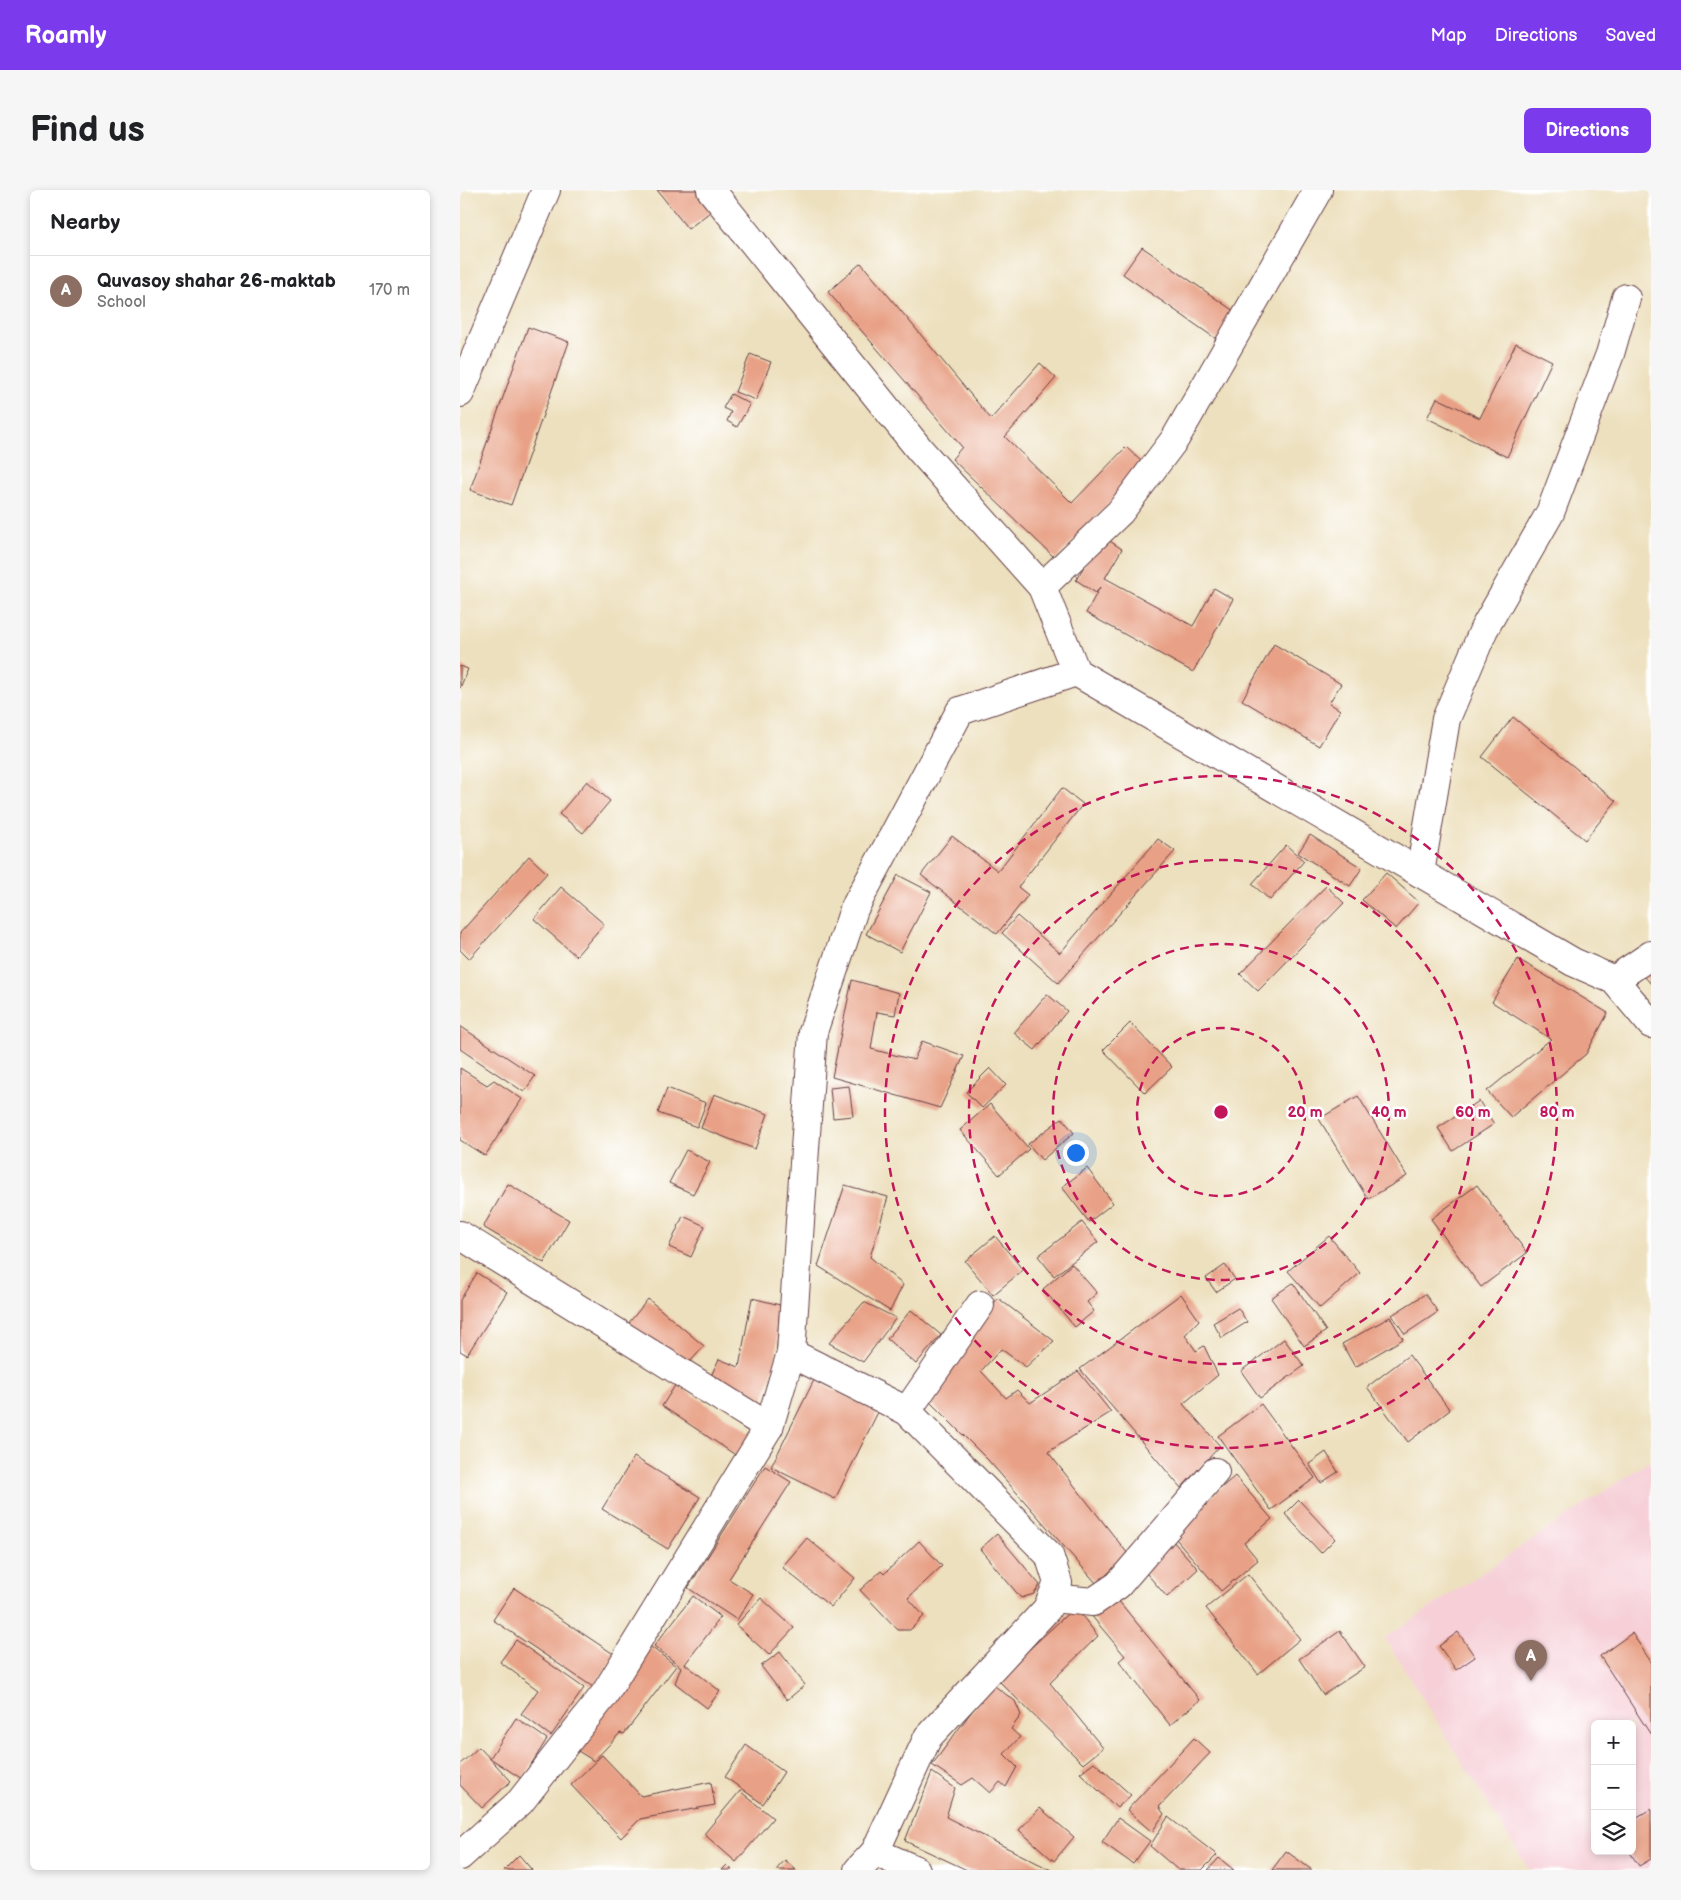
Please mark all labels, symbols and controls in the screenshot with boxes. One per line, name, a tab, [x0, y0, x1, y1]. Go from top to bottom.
text: Roamly	[25, 21, 106, 50]
text: Map	[1431, 25, 1467, 46]
text: Directions	[1495, 25, 1577, 46]
text: Saved	[1605, 25, 1656, 46]
button: Directions	[1524, 108, 1651, 153]
text: Find us	[30, 109, 145, 152]
text: Nearby	[50, 210, 120, 235]
text: Quvasoy shahar 26-maktab	[97, 270, 336, 293]
text: A	[61, 281, 71, 300]
text: 170 m	[369, 281, 410, 300]
text: School	[97, 293, 146, 312]
centre of rings	[1212, 1103, 1230, 1121]
text: 20 m	[1288, 1103, 1323, 1122]
text: 40 m	[1371, 1103, 1407, 1122]
text: 60 m	[1455, 1103, 1491, 1122]
text: 80 m	[1539, 1103, 1575, 1122]
your location	[1063, 1140, 1089, 1166]
pin: A	[1515, 1640, 1547, 1681]
map controls	[1591, 1720, 1636, 1855]
button: +	[1591, 1720, 1636, 1765]
button: −	[1591, 1765, 1636, 1810]
button: layers	[1591, 1810, 1636, 1855]

